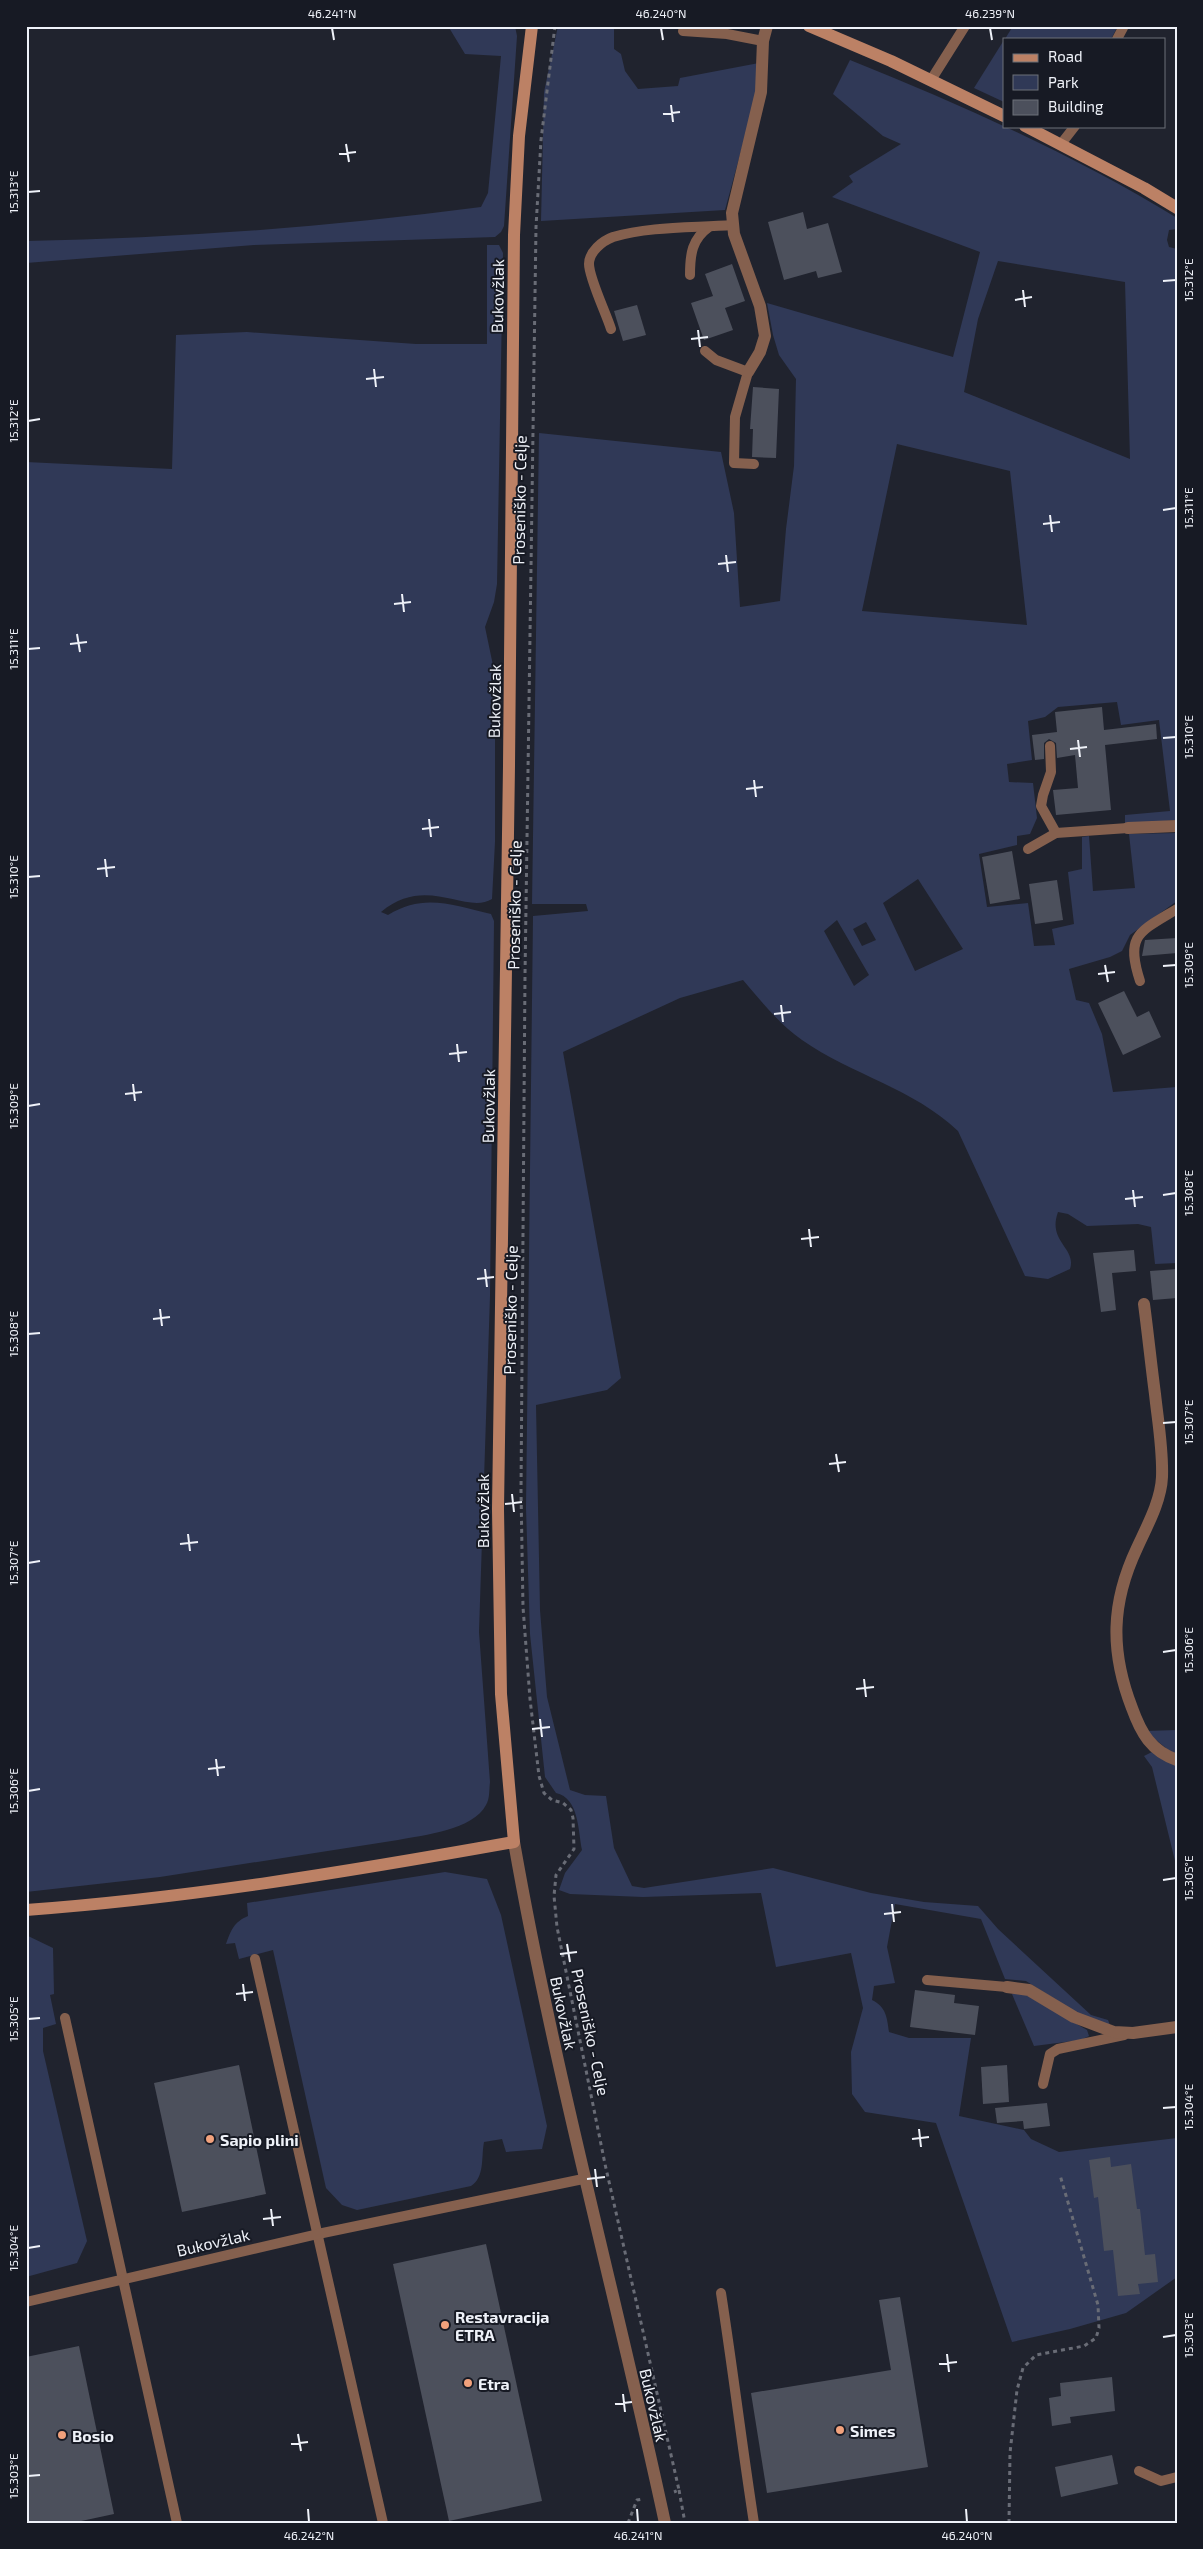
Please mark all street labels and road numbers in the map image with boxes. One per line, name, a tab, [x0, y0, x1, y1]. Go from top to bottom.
street label: Bukovžlak	[487, 259, 507, 333]
street label: Proseniško - Celje	[508, 435, 531, 565]
street label: Bukovžlak	[484, 664, 504, 738]
street label: Proseniško - Celje	[503, 840, 526, 970]
street label: Bukovžlak	[478, 1069, 498, 1143]
street label: Proseniško - Celje	[499, 1245, 522, 1375]
street label: Bukovžlak	[473, 1474, 492, 1548]
street label: Proseniško - Celje	[567, 1967, 614, 2097]
street label: Bukovžlak	[547, 1975, 581, 2051]
street label: Bukovžlak	[175, 2224, 251, 2260]
street label: Bukovžlak	[636, 2367, 672, 2443]

